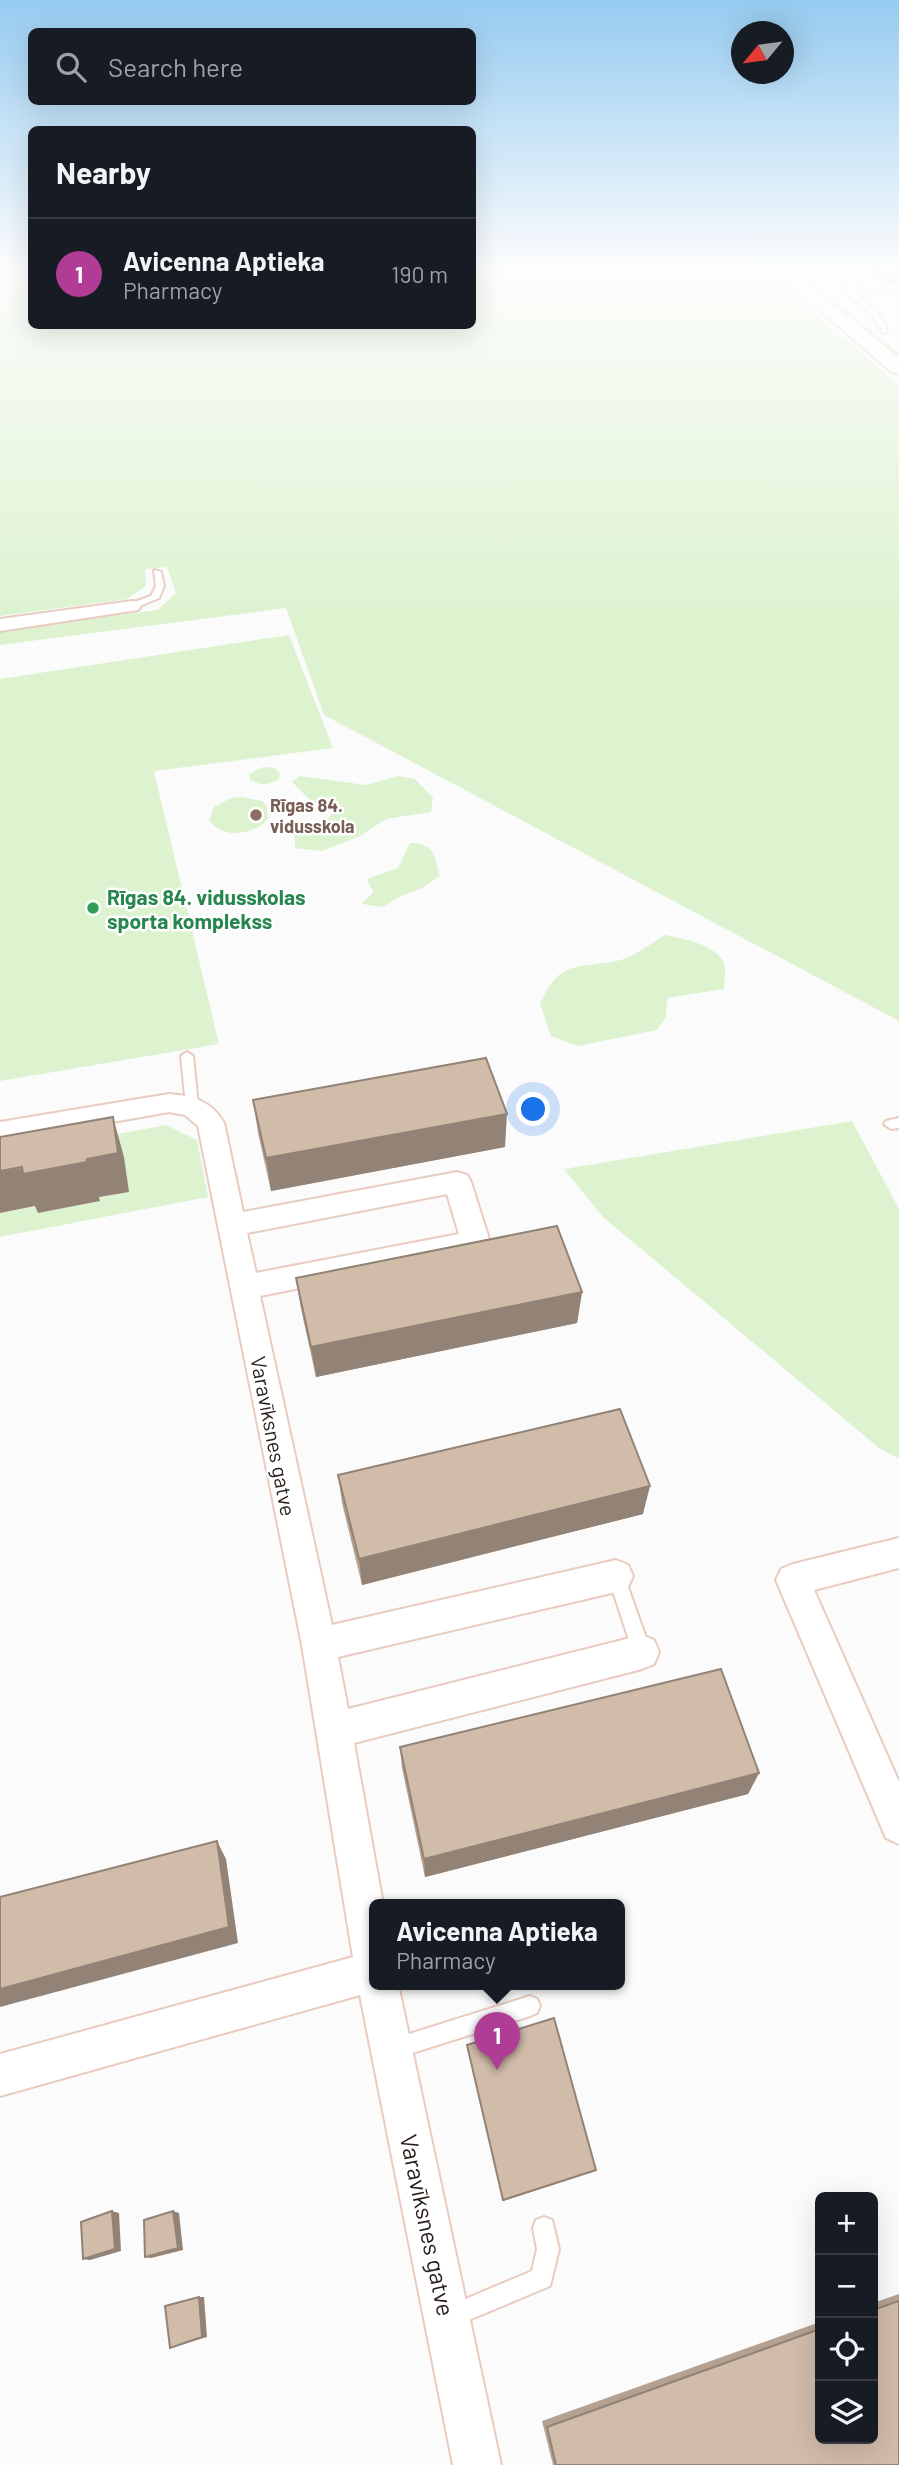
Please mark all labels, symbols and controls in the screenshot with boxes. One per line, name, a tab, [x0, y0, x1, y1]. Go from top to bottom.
north arrow	[731, 21, 794, 84]
search box	[28, 28, 476, 105]
icon: search	[52, 48, 90, 86]
text: Search here	[108, 51, 243, 82]
text: Nearby	[56, 154, 151, 190]
text: Avicenna Aptieka	[123, 245, 325, 276]
text: 1	[75, 260, 83, 288]
text: 190 m	[391, 260, 448, 288]
text: Pharmacy	[123, 276, 222, 304]
place label: Rīgas 84. vidusskola	[270, 794, 355, 837]
marker: Rīgas 84. vidusskola	[248, 807, 264, 823]
place label: Rīgas 84. vidusskolas sporta komplekss	[107, 884, 306, 933]
marker: Rīgas 84. vidusskolas sporta komplekss	[85, 900, 101, 916]
your location	[516, 1092, 550, 1126]
street label: Varavīksnes gatve	[246, 1354, 302, 1518]
popup	[369, 1899, 625, 1990]
text: Avicenna Aptieka	[396, 1915, 598, 1946]
text: Pharmacy	[396, 1946, 496, 1974]
pin: 1	[474, 2012, 520, 2070]
street label: Varavīksnes gatve	[395, 2131, 461, 2319]
map controls	[815, 2192, 878, 2444]
button: +	[815, 2192, 878, 2255]
button: −	[815, 2255, 878, 2318]
button: locate	[815, 2318, 878, 2381]
button: layers	[815, 2381, 878, 2444]

